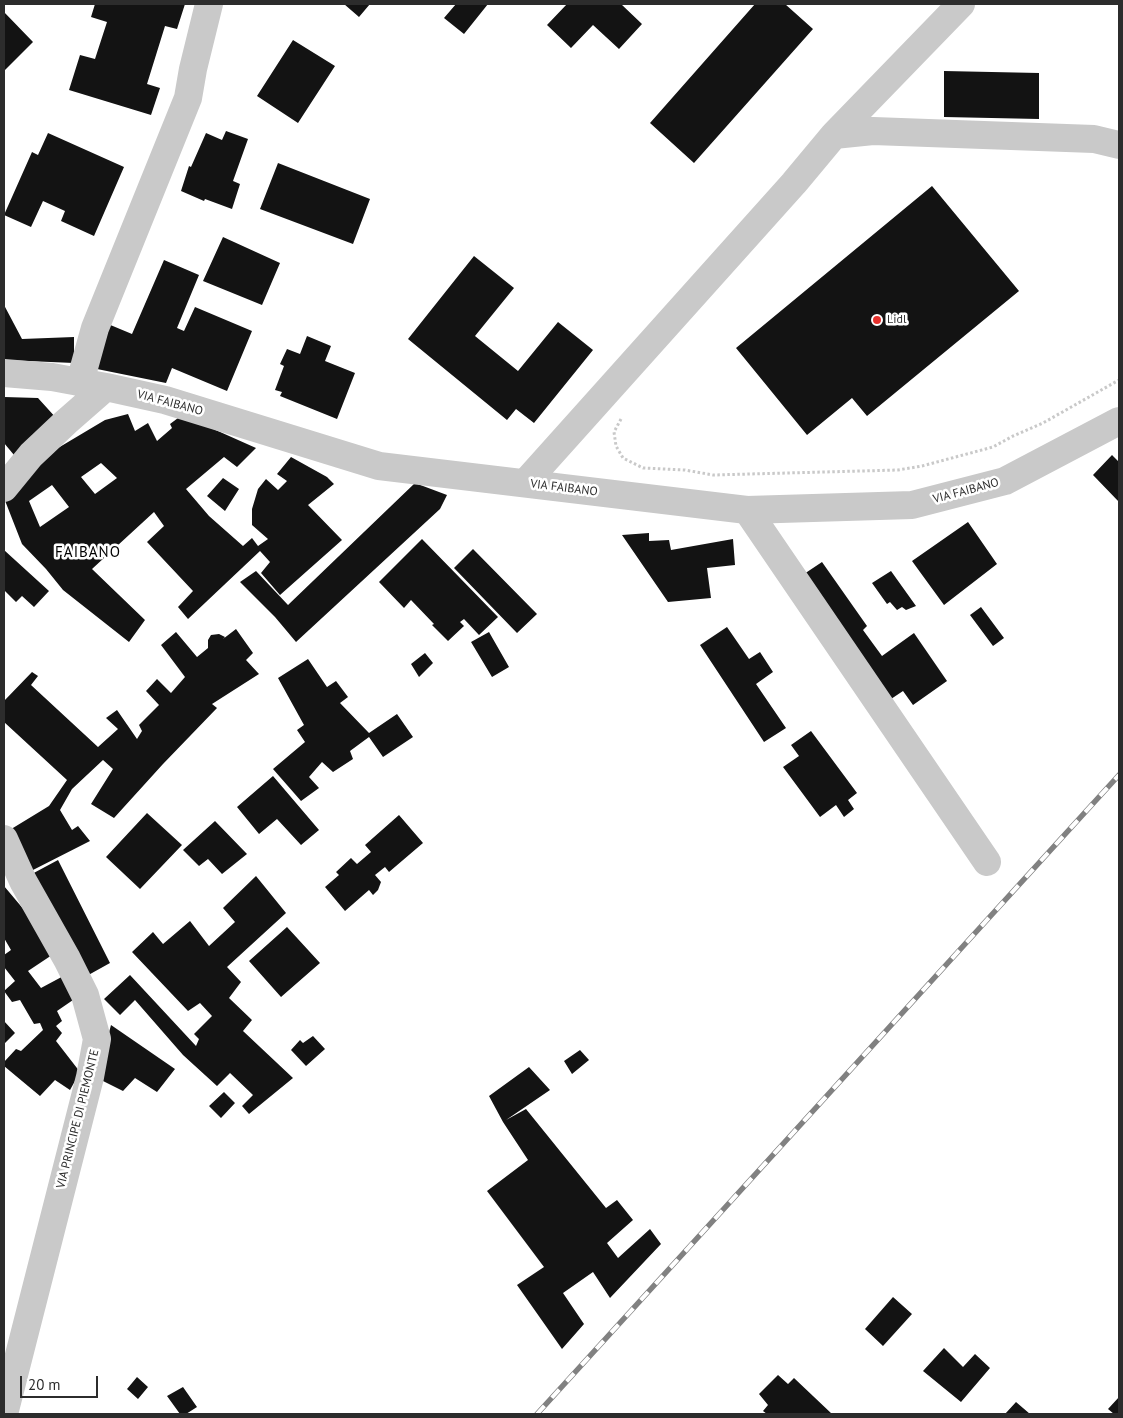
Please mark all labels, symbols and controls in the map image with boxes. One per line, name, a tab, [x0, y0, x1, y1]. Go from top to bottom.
place label: Lidl	[887, 313, 906, 327]
marker: Lidl	[871, 314, 883, 326]
street label: VIA FAIBANO	[136, 387, 204, 419]
street label: VIA FAIBANO	[932, 475, 1000, 507]
street label: VIA FAIBANO	[530, 477, 598, 499]
district label: FAIBANO	[54, 544, 122, 562]
street label: VIA PRINCIPE DI PIEMONTE	[54, 1048, 102, 1190]
scale bar	[22, 1366, 100, 1398]
text: 20 m	[28, 1375, 61, 1394]

